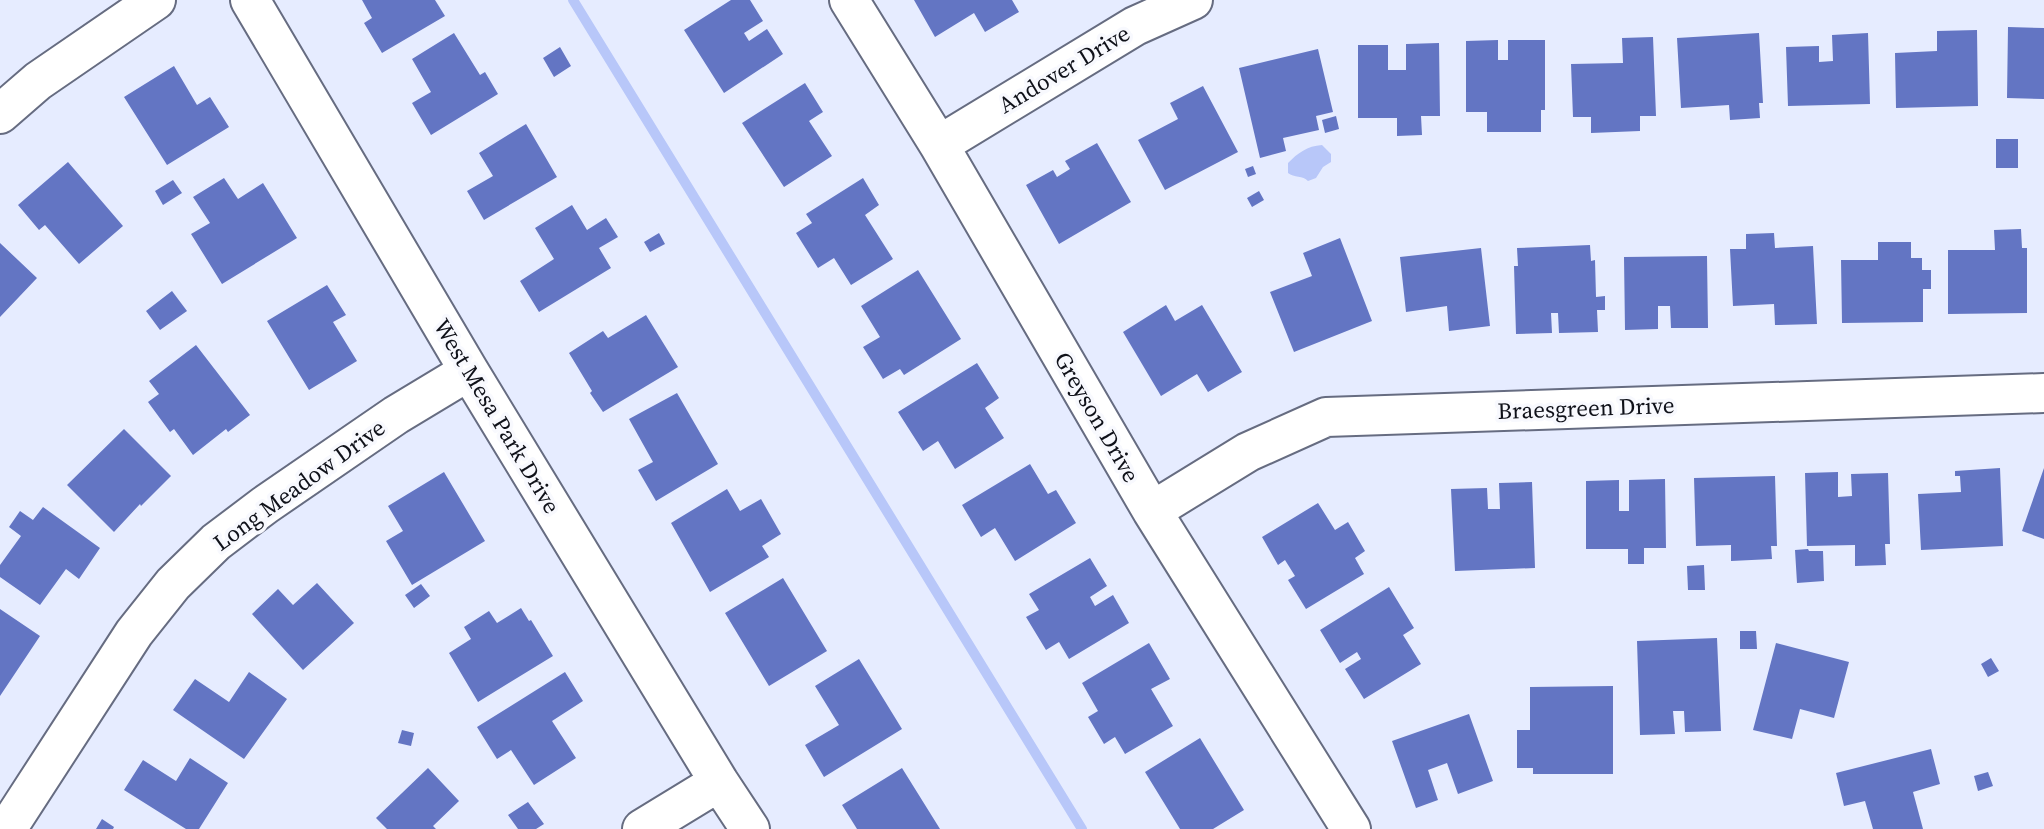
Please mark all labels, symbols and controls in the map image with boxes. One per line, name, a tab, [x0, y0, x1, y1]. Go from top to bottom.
street label: Andover Drive	[992, 17, 1136, 121]
street label: West Mesa Park Drive	[426, 313, 568, 519]
street label: Greyson Drive	[1047, 346, 1147, 488]
street label: Braesgreen Drive	[1497, 389, 1675, 427]
street label: Long Meadow Drive	[207, 412, 391, 558]

